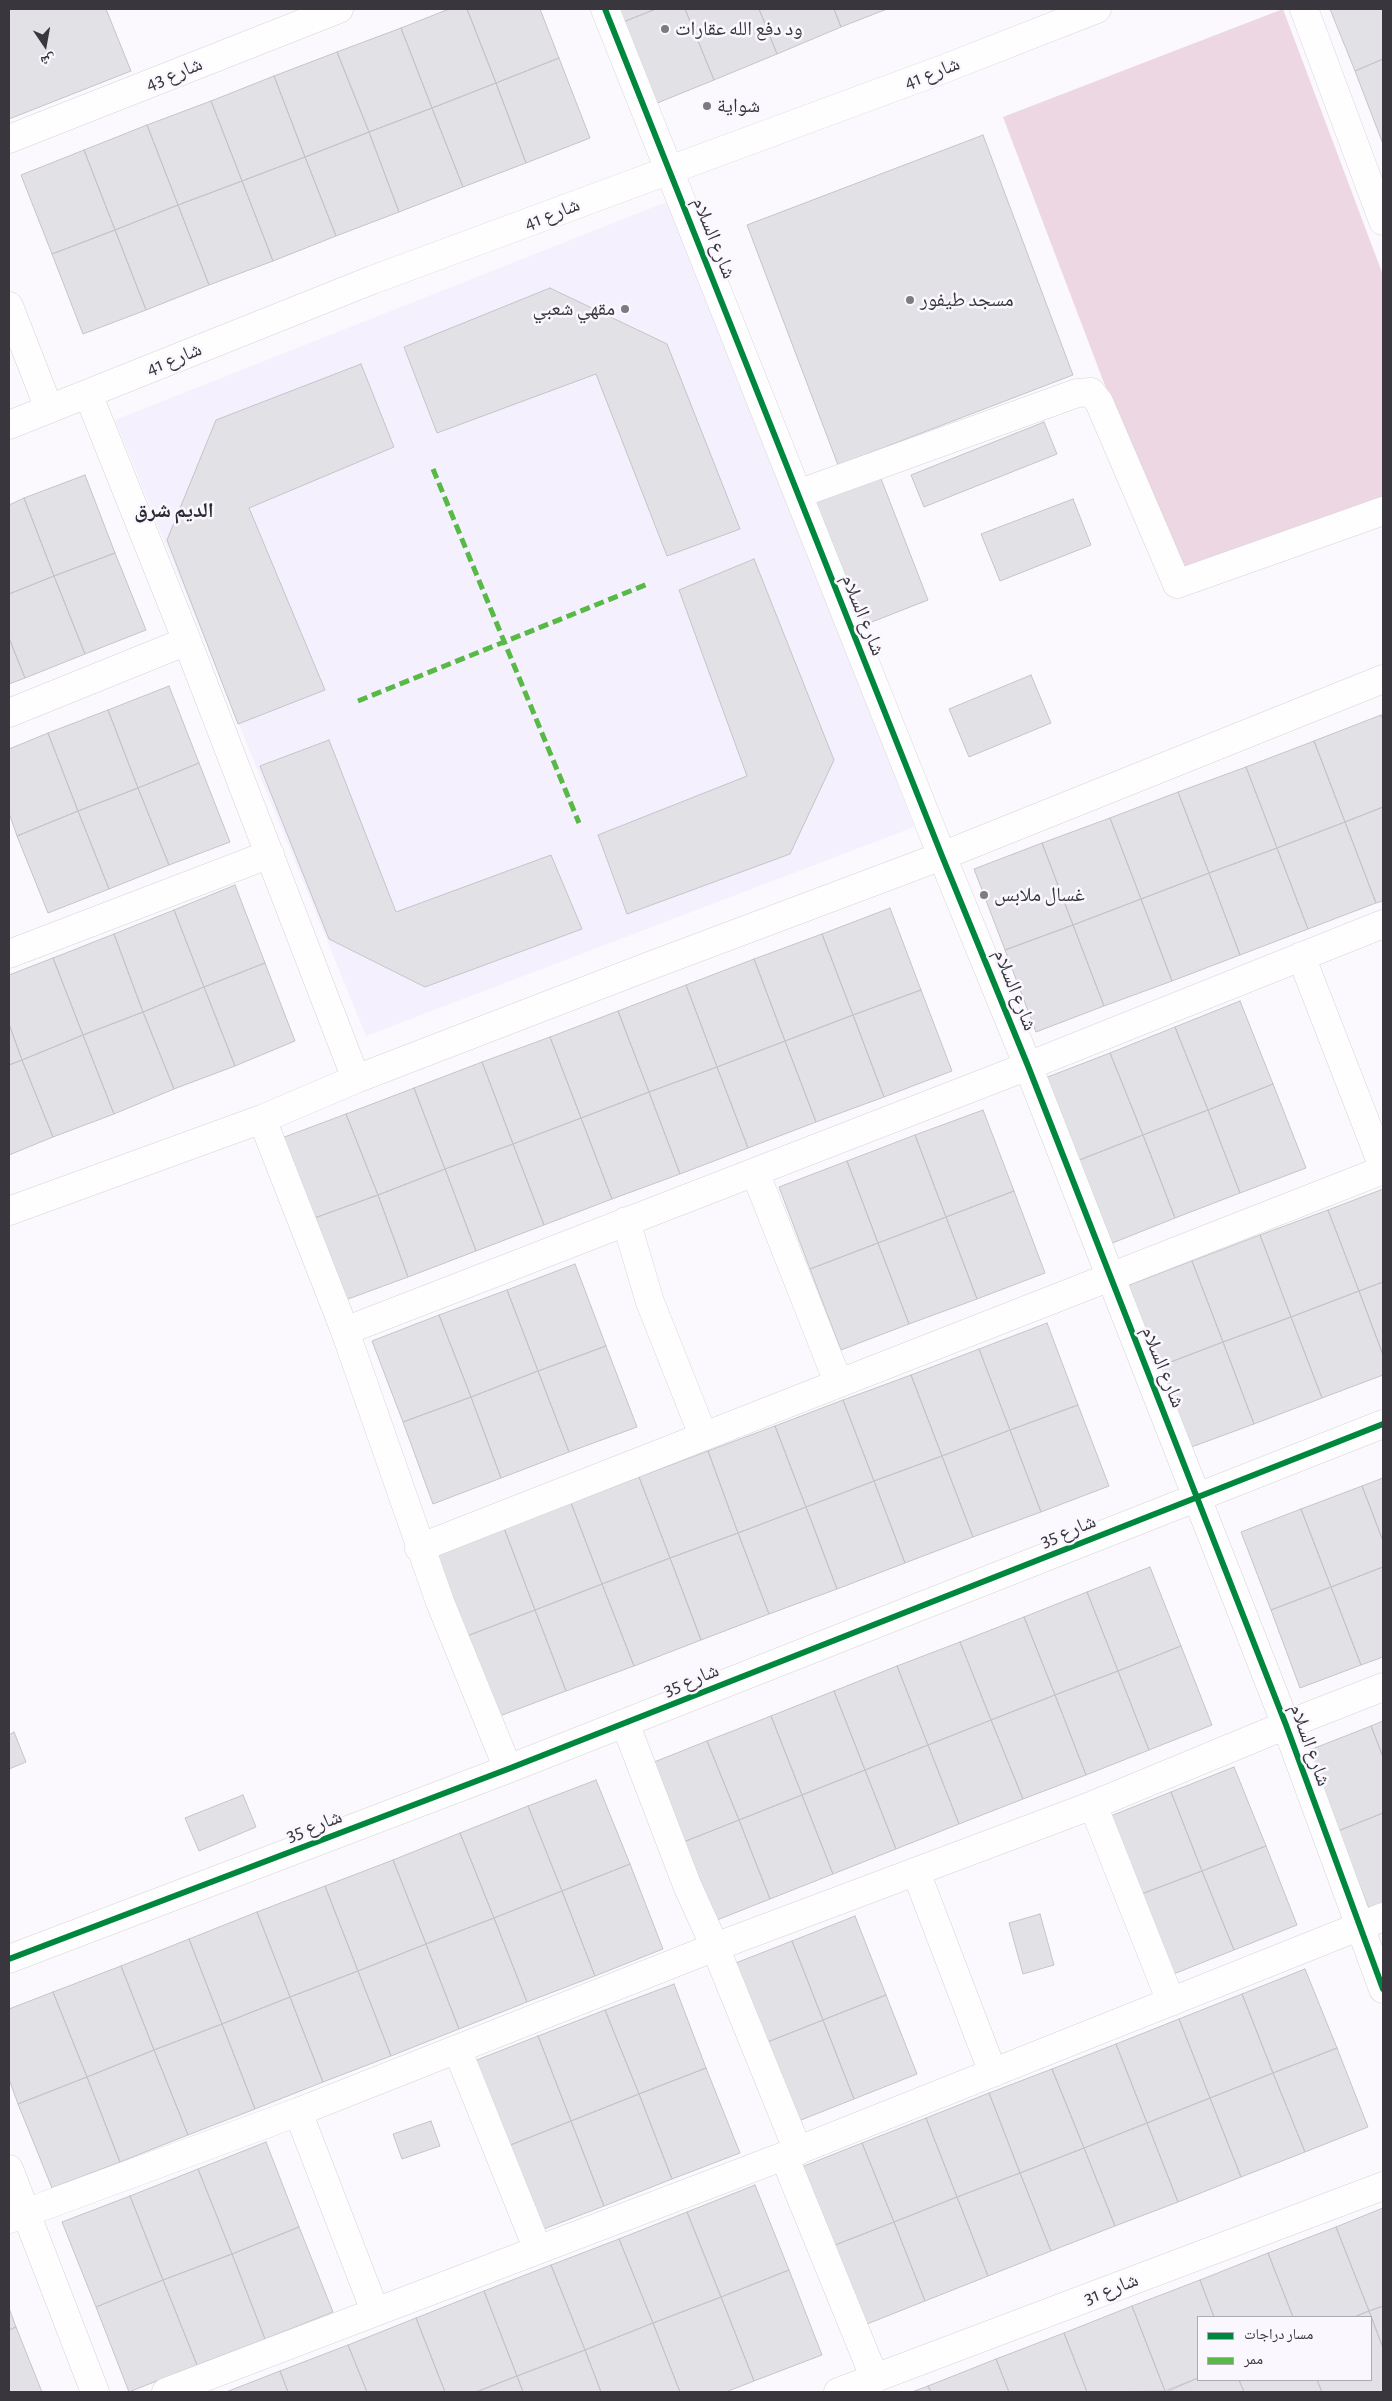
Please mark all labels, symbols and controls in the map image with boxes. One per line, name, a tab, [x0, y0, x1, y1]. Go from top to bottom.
place label: ود دفع الله عقارات	[675, 17, 803, 41]
north arrow	[20, 20, 70, 70]
marker: ود دفع الله عقارات	[659, 23, 671, 35]
text: ش	[39, 51, 57, 68]
street label: شارع 41	[901, 51, 963, 95]
street label: شارع 43	[142, 52, 206, 96]
place label: شواية	[717, 94, 760, 118]
marker: شواية	[701, 100, 713, 112]
street label: شارع 41	[521, 192, 583, 236]
street label: شارع السلام	[687, 194, 741, 282]
place label: مسجد طيفور	[920, 288, 1014, 312]
marker: مسجد طيفور	[904, 294, 916, 306]
place label: مقهي شعبي	[532, 297, 615, 321]
marker: مقهي شعبي	[619, 303, 631, 315]
street label: شارع 41	[143, 337, 205, 381]
district label: الديم شرق	[134, 498, 214, 524]
street label: شارع السلام	[836, 571, 890, 659]
place label: غسال ملابس	[994, 883, 1085, 907]
marker: غسال ملابس	[978, 889, 990, 901]
street label: شارع السلام	[988, 946, 1042, 1034]
street label: شارع السلام	[1136, 1323, 1190, 1411]
street label: شارع 35	[1037, 1509, 1099, 1553]
street label: شارع 35	[660, 1658, 722, 1702]
street label: شارع السلام	[1284, 1701, 1336, 1789]
street label: شارع 35	[283, 1804, 345, 1848]
street label: شارع 31	[1080, 2268, 1142, 2310]
legend	[1197, 2316, 1372, 2381]
text: مسار دراجات	[1244, 2327, 1313, 2342]
text: ممر	[1244, 2352, 1263, 2367]

